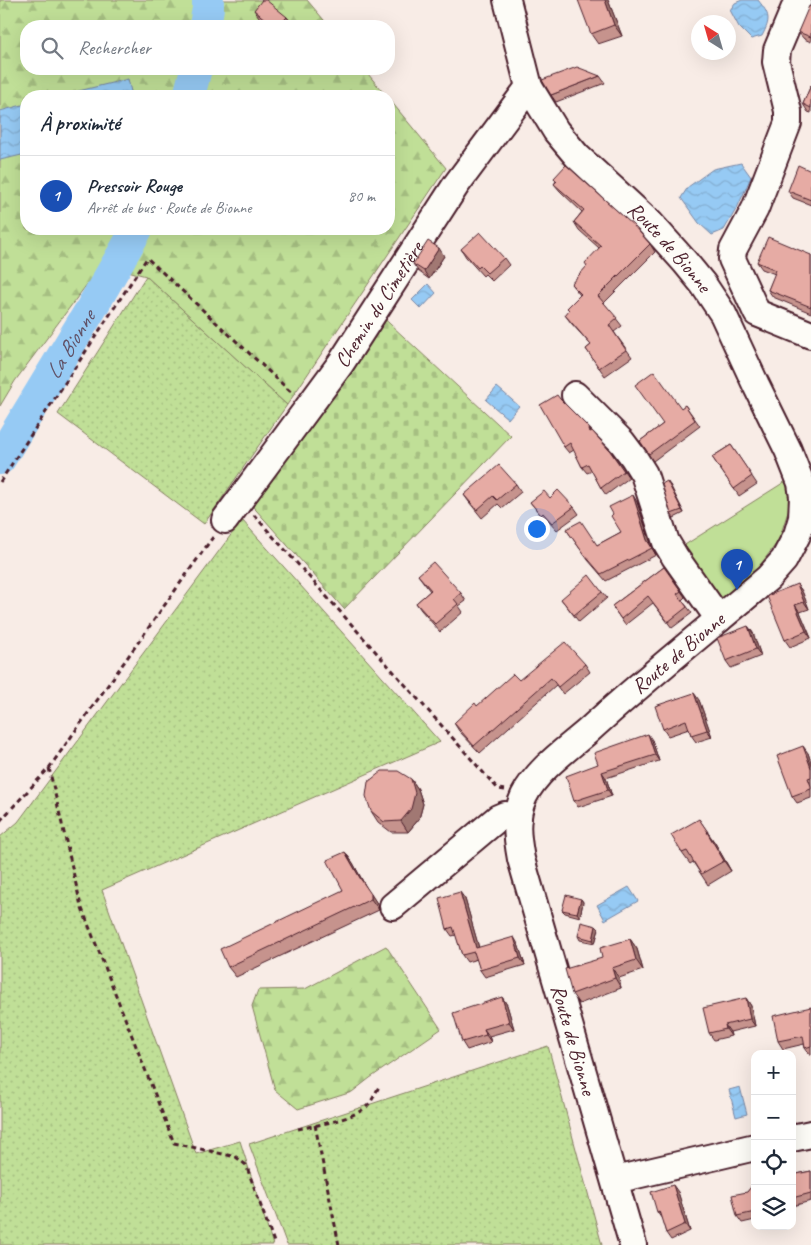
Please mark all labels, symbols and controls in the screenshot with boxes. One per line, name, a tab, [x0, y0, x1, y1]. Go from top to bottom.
north arrow	[691, 15, 736, 60]
search box	[20, 20, 395, 75]
icon: search	[38, 34, 66, 62]
text: Rechercher	[78, 36, 151, 60]
text: À proximité	[40, 110, 120, 136]
text: Pressoir Rouge	[87, 174, 182, 198]
text: 1	[52, 186, 60, 206]
text: 80 m	[348, 186, 375, 206]
street label: Route de Bionne	[622, 196, 719, 299]
text: Arrêt de bus · Route de Bionne	[87, 198, 251, 218]
street label: Chemin du Cimetière	[329, 235, 430, 372]
water label: La Bionne	[39, 303, 104, 384]
your location	[524, 516, 550, 542]
pin: 1	[721, 549, 753, 590]
street label: Route de Bionne	[626, 605, 731, 699]
street label: Route de Bionne	[545, 982, 602, 1100]
map controls	[751, 1050, 796, 1230]
button: +	[751, 1050, 796, 1095]
button: −	[751, 1095, 796, 1140]
button: locate	[751, 1140, 796, 1185]
button: layers	[751, 1185, 796, 1230]

